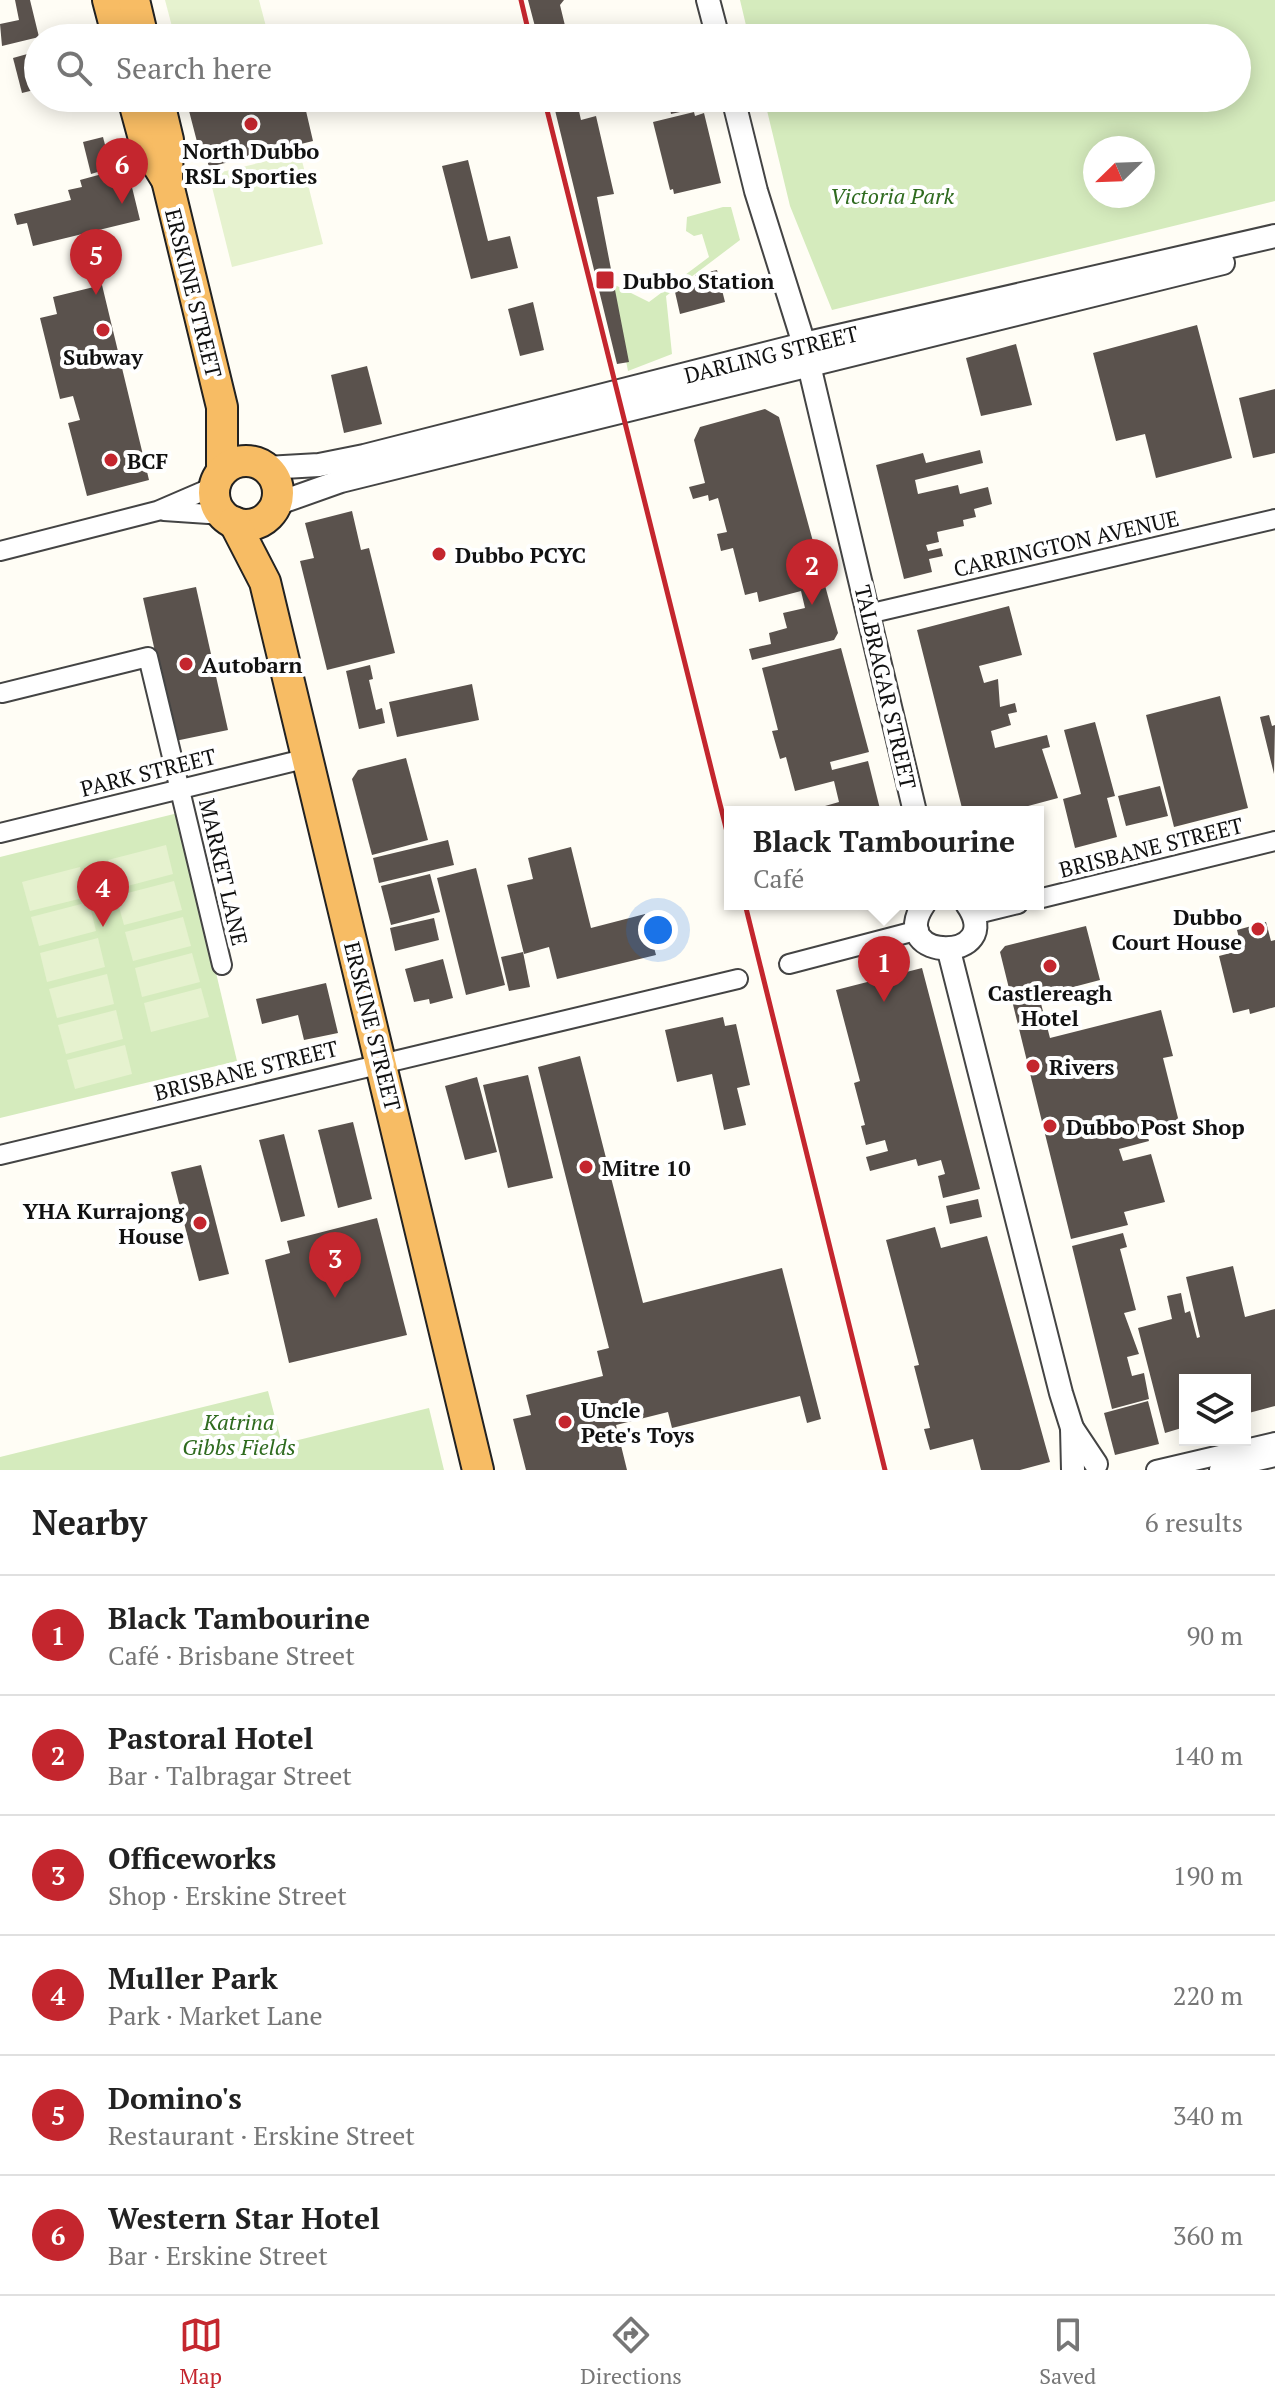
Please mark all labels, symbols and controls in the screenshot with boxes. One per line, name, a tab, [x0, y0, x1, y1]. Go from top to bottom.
search box	[24, 24, 1251, 112]
icon: search	[52, 46, 96, 90]
text: Search here	[116, 48, 272, 88]
marker: North Dubbo RSL Sporties	[242, 115, 260, 133]
place label: North Dubbo RSL Sporties	[183, 136, 319, 190]
north arrow	[1083, 136, 1155, 208]
pin: 6	[96, 138, 148, 204]
park label: Victoria Park	[830, 181, 954, 210]
street label: ERSKINE STREET	[159, 205, 229, 381]
pin: 5	[70, 229, 122, 295]
place label: Dubbo Station	[623, 266, 774, 295]
marker: Dubbo Station	[594, 269, 616, 291]
street label: DARLING STREET	[681, 318, 861, 390]
marker: Subway	[94, 321, 112, 339]
place label: Subway	[63, 342, 143, 371]
place label: BCF	[127, 446, 168, 475]
marker: BCF	[102, 451, 120, 469]
street label: CARRINGTON AVENUE	[950, 503, 1182, 583]
pin: 2	[786, 539, 838, 605]
place label: Dubbo PCYC	[455, 540, 586, 569]
marker: Dubbo PCYC	[430, 545, 448, 563]
street label: TALBRAGAR STREET	[848, 582, 924, 792]
place label: Autobarn	[202, 650, 302, 679]
marker: Autobarn	[177, 655, 195, 673]
street label: PARK STREET	[77, 741, 219, 803]
street label: MARKET LANE	[193, 796, 255, 948]
popup	[724, 806, 1044, 910]
street label: BRISBANE STREET	[1056, 810, 1246, 884]
text: Black Tambourine	[753, 821, 1015, 861]
pin: 4	[77, 861, 129, 927]
text: Café	[753, 861, 804, 895]
place label: Dubbo Court House	[1112, 902, 1242, 956]
your location	[638, 910, 678, 950]
marker: Dubbo Court House	[1249, 920, 1267, 938]
pin: 1	[858, 936, 910, 1002]
street label: ERSKINE STREET	[338, 938, 408, 1114]
marker: Castlereagh Hotel	[1041, 957, 1059, 975]
place label: Castlereagh Hotel	[988, 978, 1112, 1032]
street label: BRISBANE STREET	[151, 1033, 341, 1107]
place label: Rivers	[1049, 1052, 1114, 1081]
marker: Rivers	[1024, 1057, 1042, 1075]
place label: Dubbo Post Shop	[1066, 1112, 1245, 1141]
marker: Dubbo Post Shop	[1041, 1117, 1059, 1135]
place label: Mitre 10	[602, 1153, 691, 1182]
marker: Mitre 10	[577, 1158, 595, 1176]
place label: YHA Kurrajong House	[23, 1196, 185, 1250]
marker: YHA Kurrajong House	[191, 1214, 209, 1232]
pin: 3	[309, 1232, 361, 1298]
map controls	[1179, 1374, 1251, 1446]
button: layers	[1179, 1374, 1251, 1446]
place label: Uncle Pete's Toys	[581, 1395, 695, 1449]
park label: Katrina Gibbs Fields	[182, 1407, 296, 1461]
marker: Uncle Pete's Toys	[556, 1413, 574, 1431]
text: Nearby	[32, 1500, 147, 1545]
text: 6 results	[1145, 1505, 1243, 1539]
text: Black Tambourine	[108, 1598, 370, 1638]
text: 1	[51, 1618, 65, 1652]
text: 90 m	[1187, 1618, 1243, 1652]
text: Café · Brisbane Street	[108, 1638, 355, 1672]
text: Pastoral Hotel	[108, 1718, 314, 1758]
text: 2	[51, 1738, 65, 1772]
text: 140 m	[1173, 1738, 1243, 1772]
text: Bar · Talbragar Street	[108, 1758, 352, 1792]
text: Officeworks	[108, 1838, 276, 1878]
text: 3	[51, 1858, 65, 1892]
text: 190 m	[1173, 1858, 1243, 1892]
text: Shop · Erskine Street	[108, 1878, 347, 1912]
text: Muller Park	[108, 1958, 278, 1998]
text: 4	[51, 1978, 65, 2012]
text: 220 m	[1173, 1978, 1243, 2012]
text: Park · Market Lane	[108, 1998, 323, 2032]
text: Domino's	[108, 2078, 242, 2118]
text: 5	[51, 2098, 65, 2132]
text: 340 m	[1173, 2098, 1243, 2132]
text: Restaurant · Erskine Street	[108, 2118, 415, 2152]
text: Western Star Hotel	[108, 2198, 380, 2238]
text: 6	[51, 2218, 65, 2252]
text: 360 m	[1173, 2218, 1243, 2252]
text: Bar · Erskine Street	[108, 2238, 328, 2272]
tab: Map	[179, 2313, 223, 2390]
tab: Directions	[580, 2313, 682, 2390]
tab: Saved	[1039, 2313, 1096, 2390]

